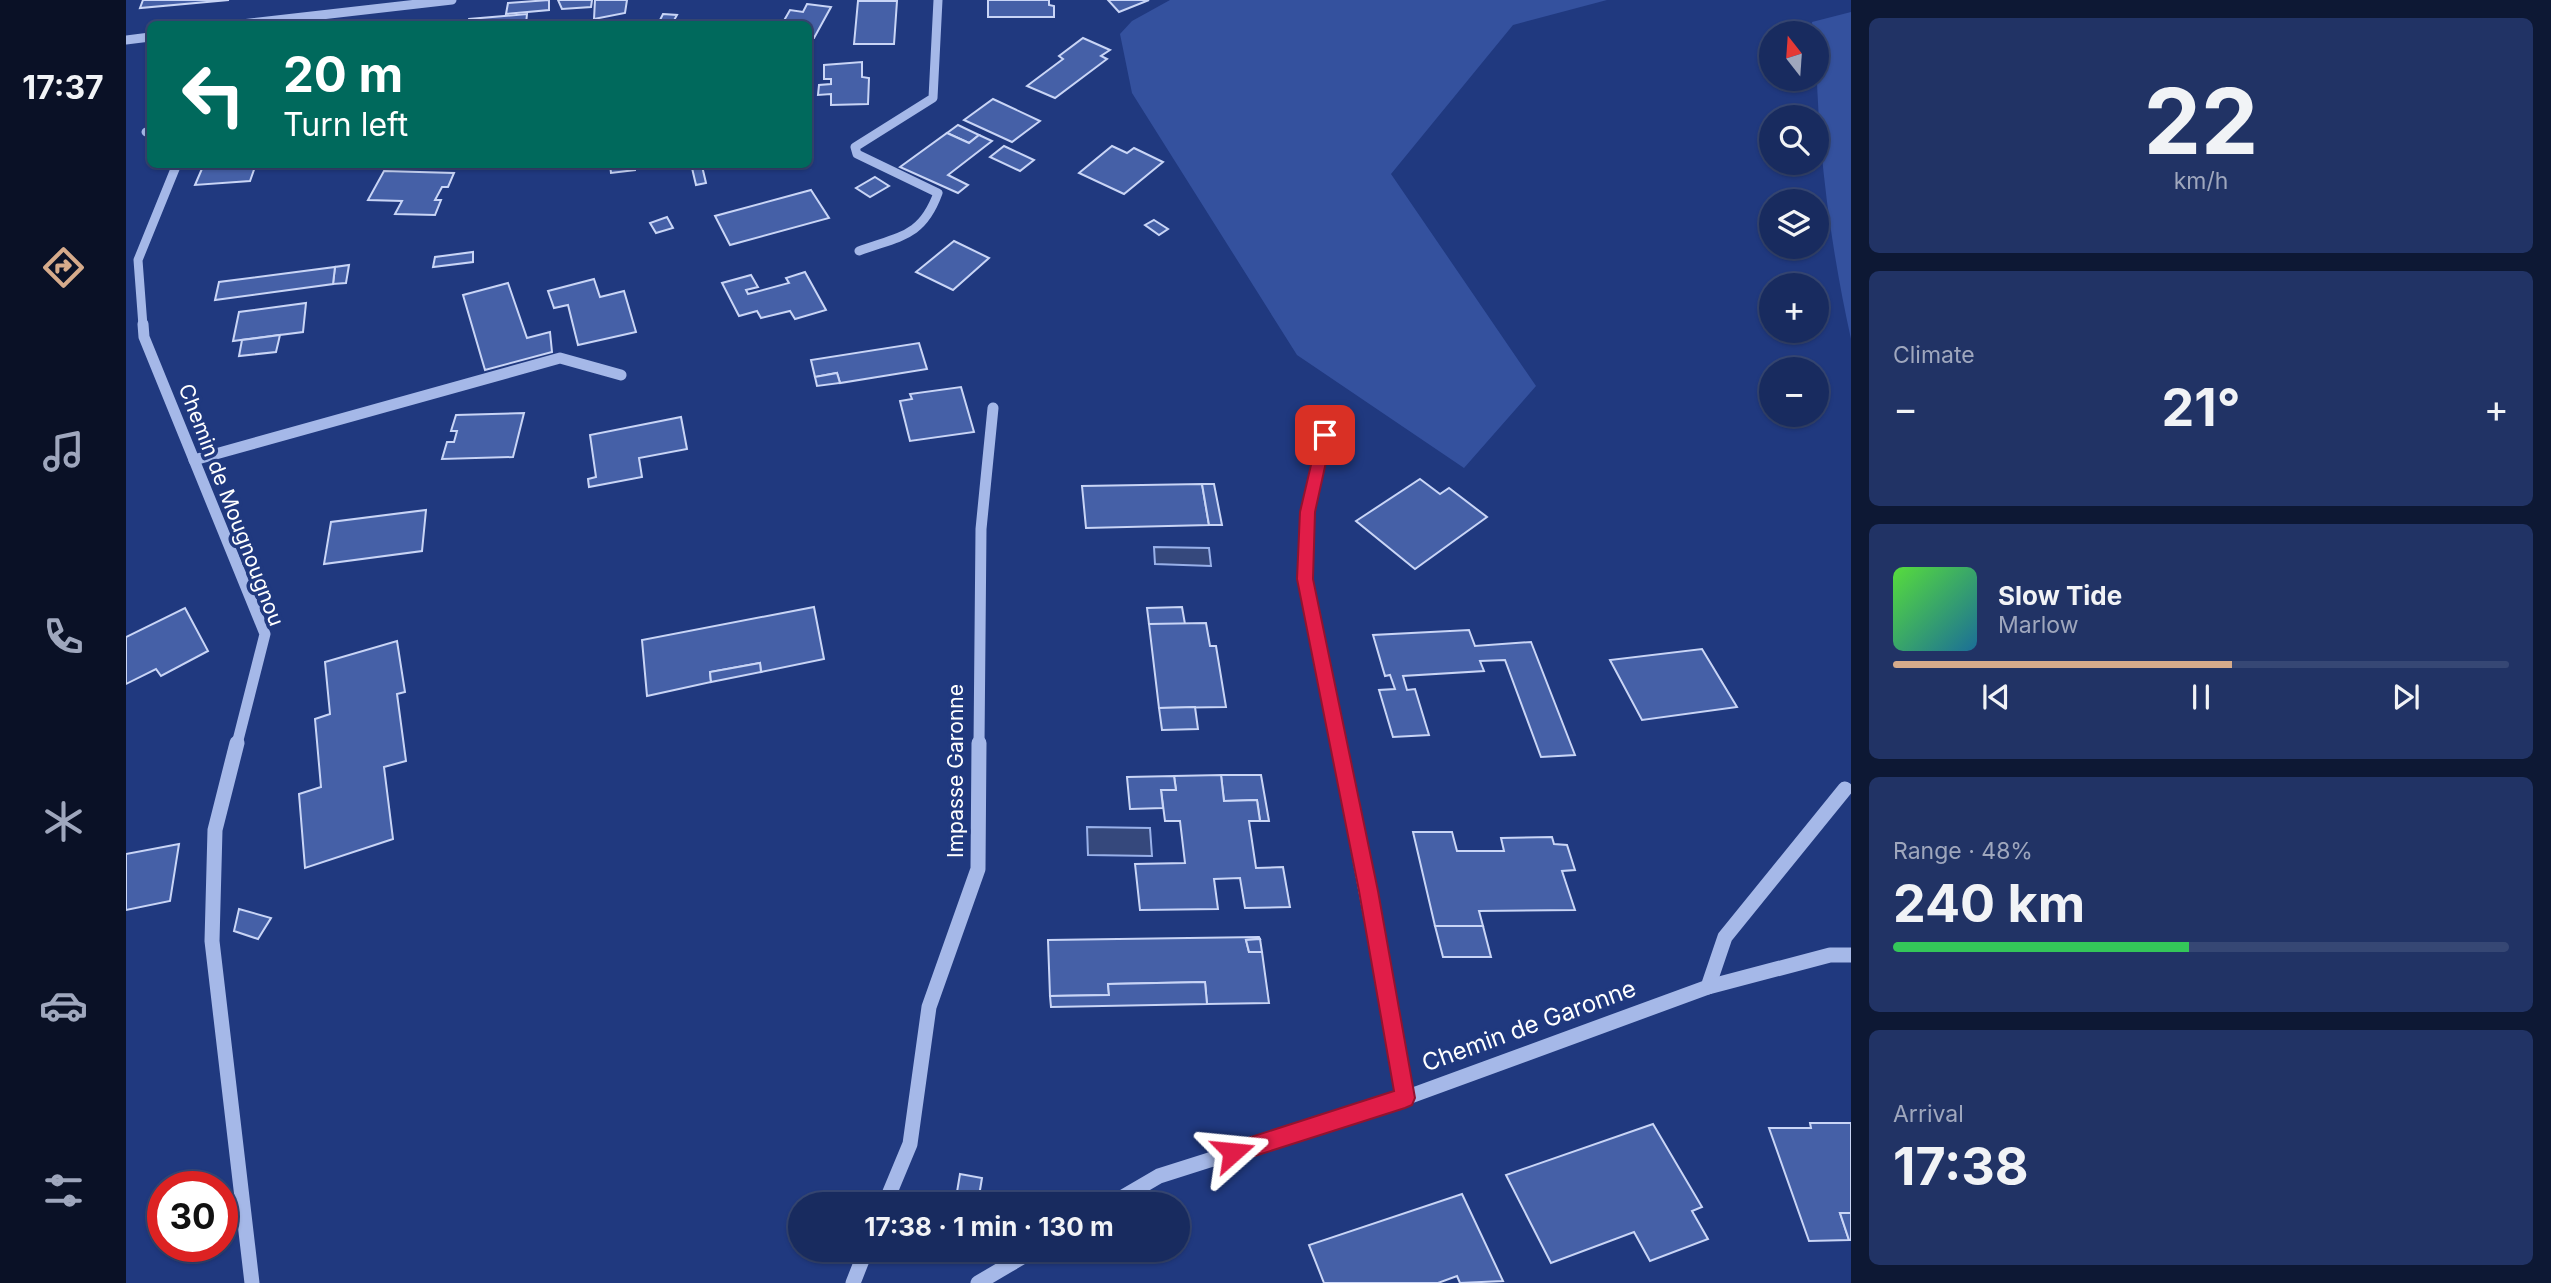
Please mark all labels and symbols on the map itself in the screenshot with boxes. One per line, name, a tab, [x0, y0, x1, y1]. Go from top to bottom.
north arrow	[1759, 21, 1829, 91]
street label: Chemin de Mougnougnou	[174, 380, 289, 629]
pin	[1295, 405, 1355, 465]
street label: Impasse Garonne	[943, 684, 968, 858]
street label: Chemin de Garonne	[1418, 973, 1640, 1078]
position arrow	[1196, 1115, 1270, 1189]
speed limit sign: 30	[147, 1171, 238, 1262]

